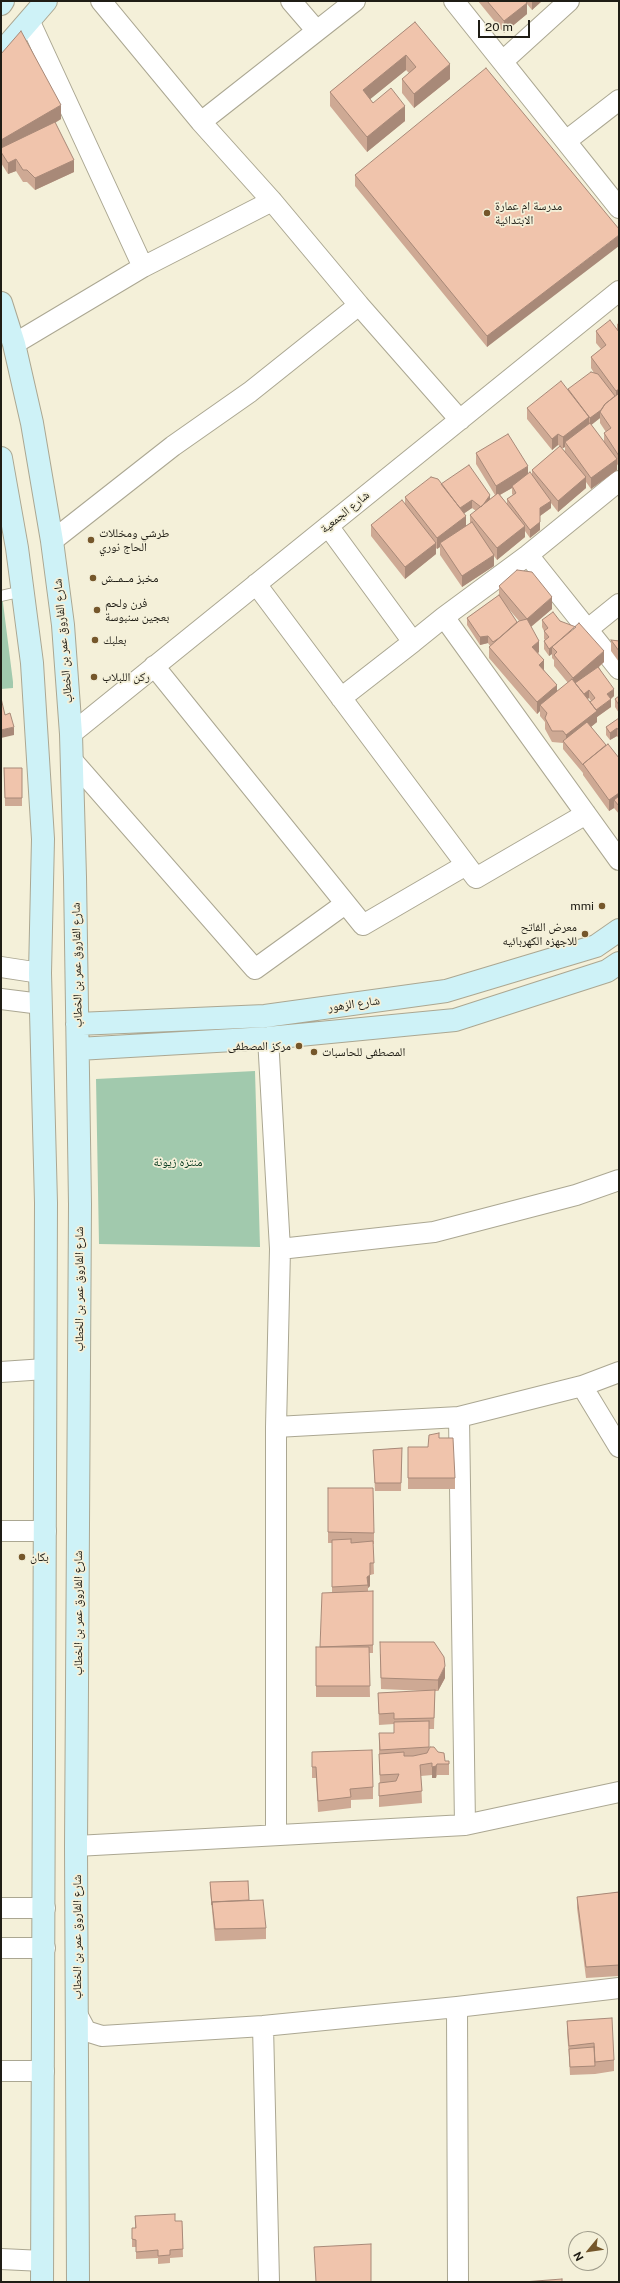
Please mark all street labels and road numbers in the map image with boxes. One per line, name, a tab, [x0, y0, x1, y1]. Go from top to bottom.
street label: شارع الجمعية	[318, 488, 372, 536]
street label: شارع الفاروق عمر بن الخطاب	[50, 578, 76, 704]
street label: شارع الفاروق عمر بن الخطاب	[69, 902, 85, 1028]
street label: شارع الزهور	[327, 993, 381, 1015]
street label: شارع الفاروق عمر بن الخطاب	[72, 1227, 86, 1351]
street label: شارع الفاروق عمر بن الخطاب	[71, 1551, 85, 1675]
street label: شارع الفاروق عمر بن الخطاب	[70, 1875, 84, 1999]

